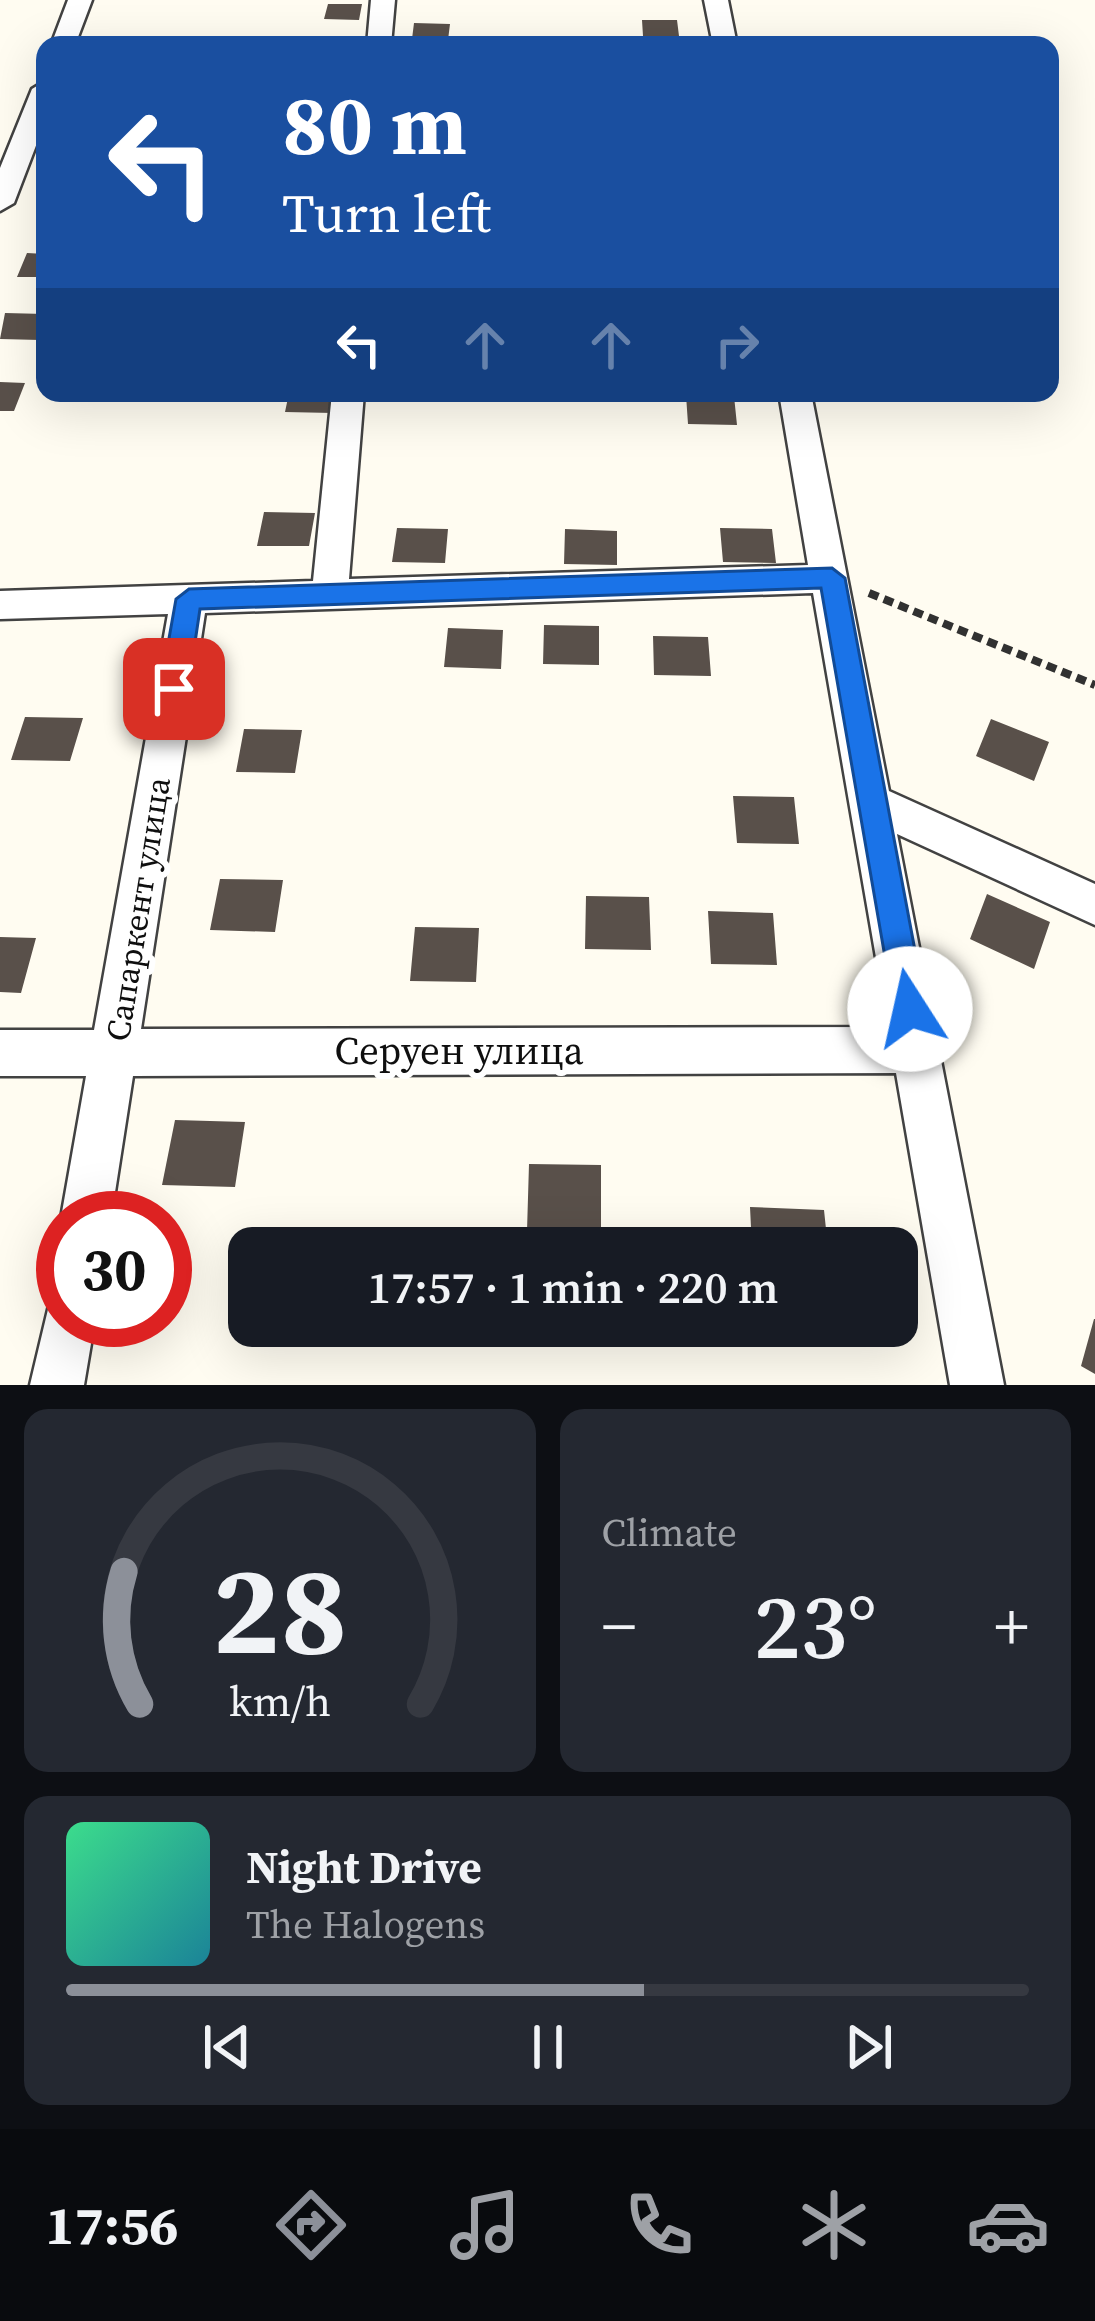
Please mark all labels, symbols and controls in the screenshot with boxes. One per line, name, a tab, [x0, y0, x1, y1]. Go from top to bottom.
text: 80 m	[282, 67, 467, 182]
icon: left	[84, 84, 240, 240]
text: Turn left	[282, 176, 491, 250]
icon: left	[326, 312, 392, 378]
icon: ahead	[452, 312, 518, 378]
icon: ahead	[578, 312, 644, 378]
icon: right	[704, 312, 770, 378]
pin	[123, 638, 225, 740]
icon: arrive	[141, 656, 207, 722]
street label: Сапаркент улица	[95, 774, 181, 1044]
position arrow	[847, 946, 973, 1072]
street label: Серуен улица	[334, 1024, 584, 1077]
speed limit sign: 30	[36, 1191, 192, 1347]
text: 17:57 · 1 min · 220 m	[368, 1256, 778, 1318]
text: Climate	[602, 1506, 737, 1559]
text: 28	[212, 1524, 347, 1695]
text: 23°	[754, 1565, 877, 1688]
text: −	[602, 1581, 636, 1671]
text: +	[994, 1581, 1029, 1671]
text: km/h	[229, 1671, 331, 1729]
text: Night Drive	[246, 1836, 482, 1898]
text: The Halogens	[246, 1898, 485, 1951]
icon: previous	[194, 2014, 260, 2080]
icon: pause	[515, 2014, 581, 2080]
icon: next	[836, 2014, 902, 2080]
icon: directions	[269, 2183, 353, 2267]
icon: music	[443, 2183, 527, 2267]
icon: phone	[617, 2183, 701, 2267]
icon: climate	[792, 2183, 876, 2267]
icon: car	[966, 2183, 1050, 2267]
text: 17:56	[45, 2188, 178, 2262]

